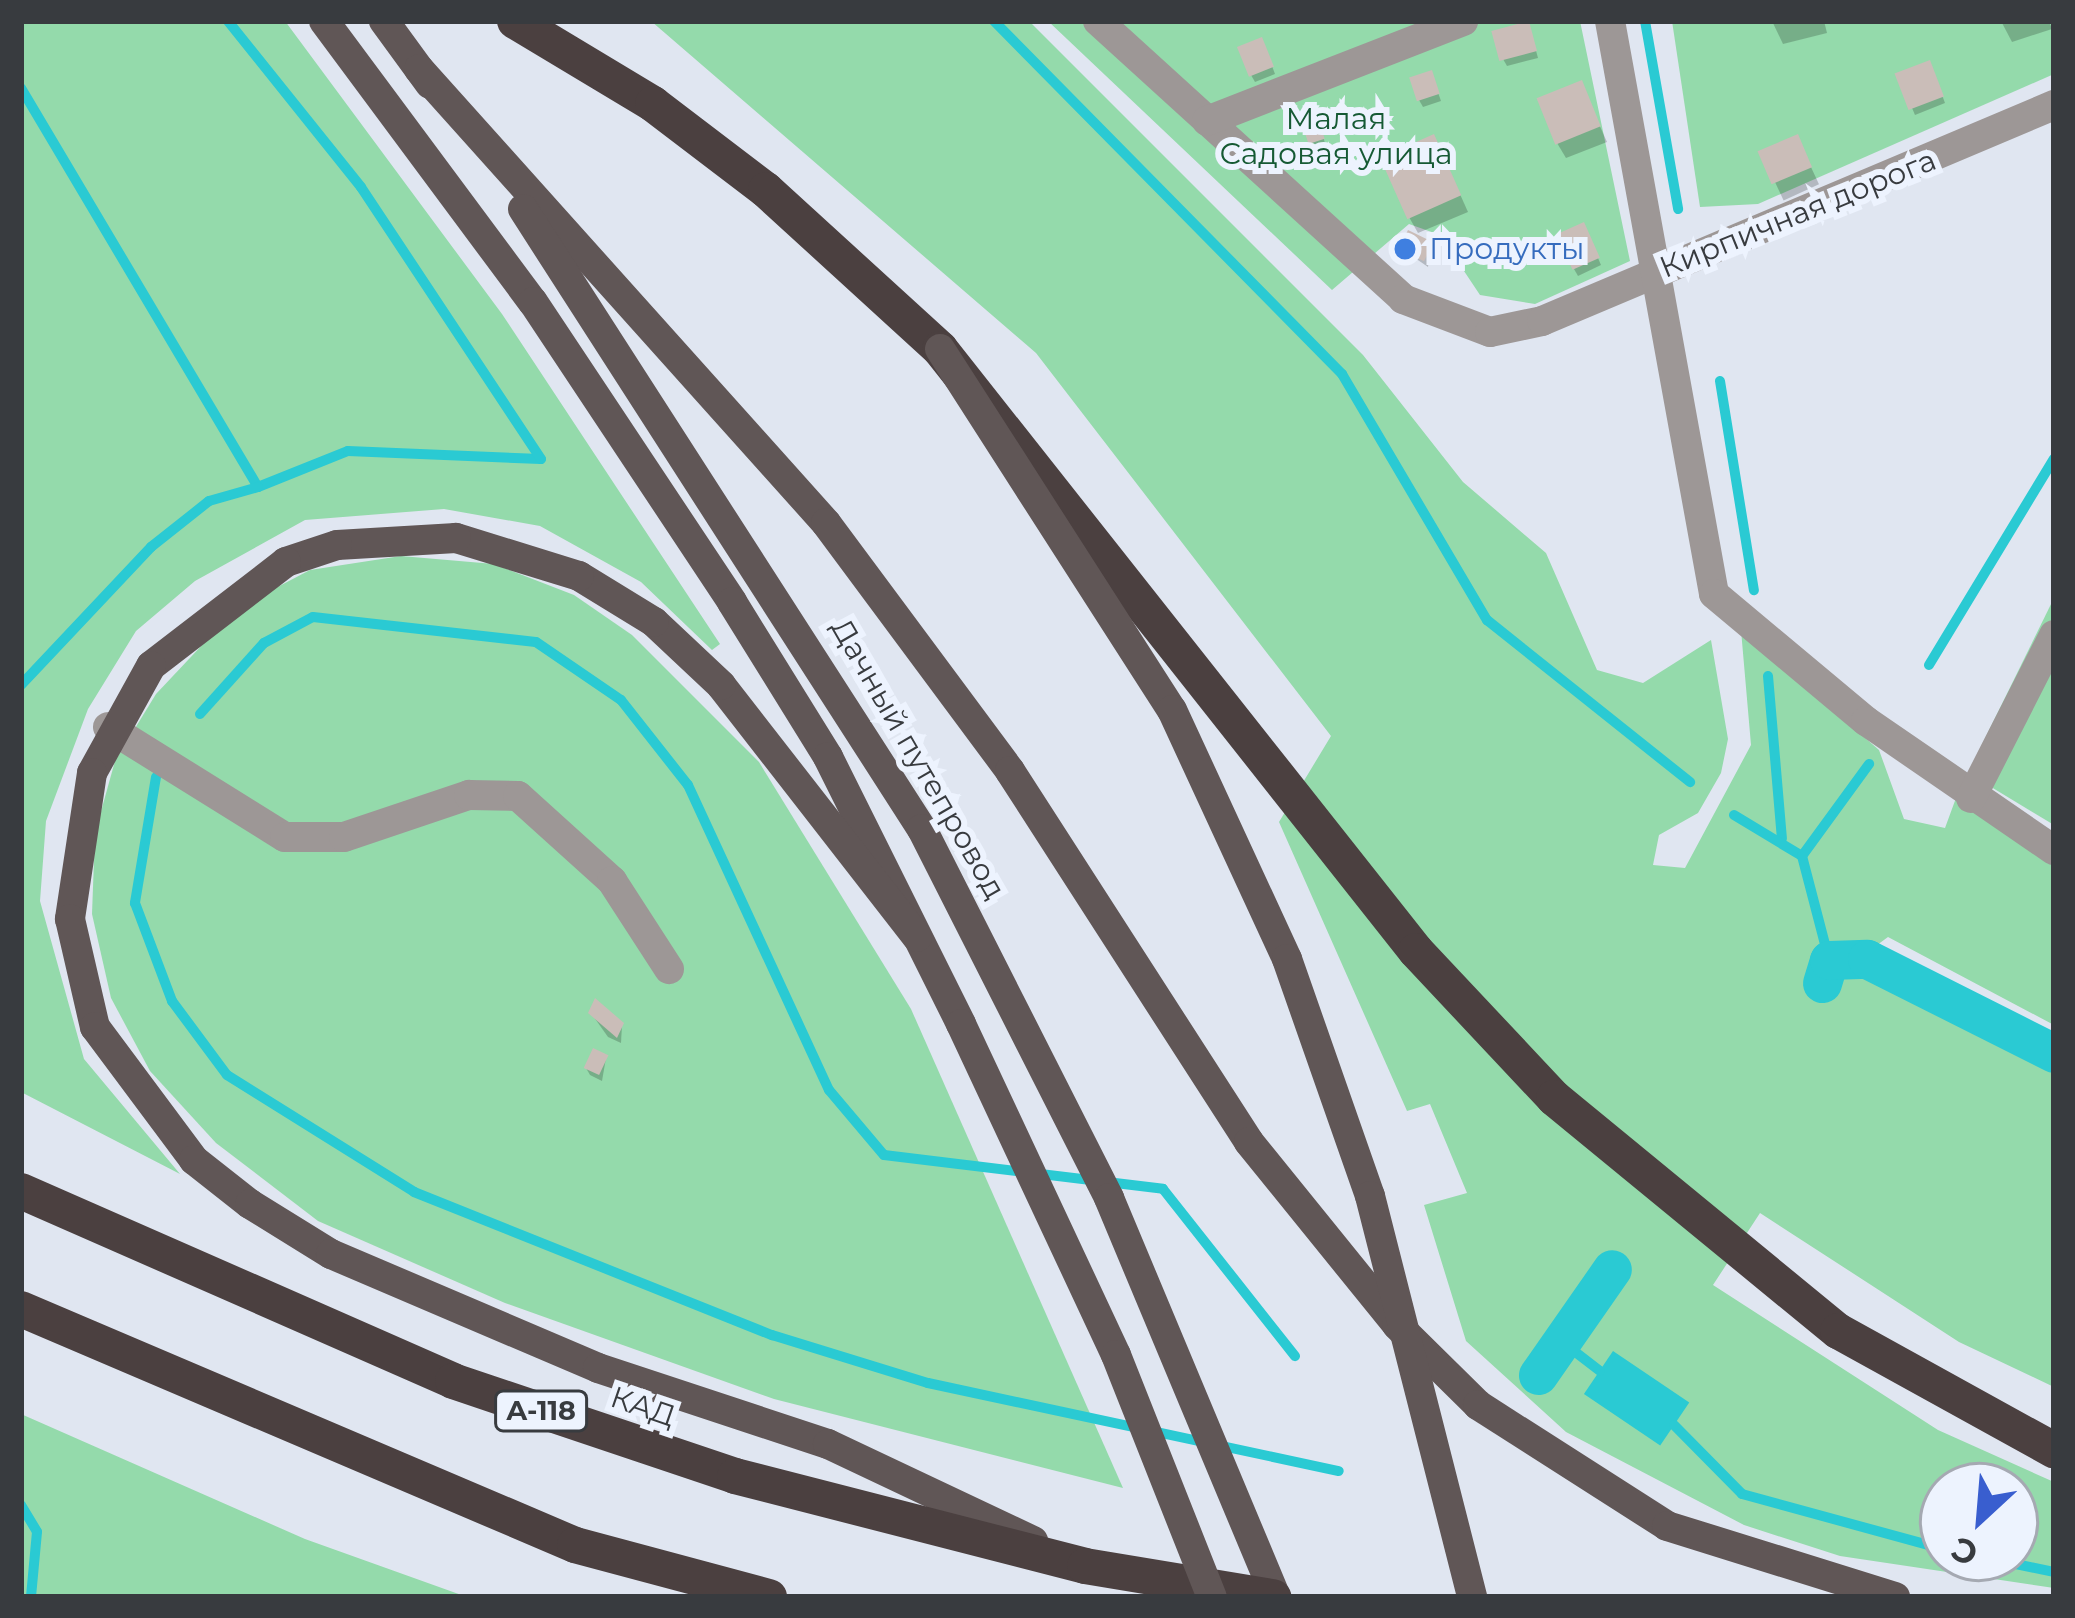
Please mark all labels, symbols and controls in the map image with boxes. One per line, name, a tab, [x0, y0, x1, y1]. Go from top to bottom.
park label: Малая Садовая улица	[1220, 101, 1452, 172]
street label: Кирпичная дорога	[1655, 142, 1941, 286]
place label: Продукты	[1429, 231, 1584, 267]
marker: Продукты	[1392, 236, 1418, 262]
street label: Дачный путепровод	[823, 613, 1013, 905]
street label: КАД	[606, 1379, 680, 1435]
road number: А-118	[493, 1390, 589, 1432]
north arrow	[1919, 1462, 2039, 1582]
text: С	[1945, 1528, 1984, 1575]

